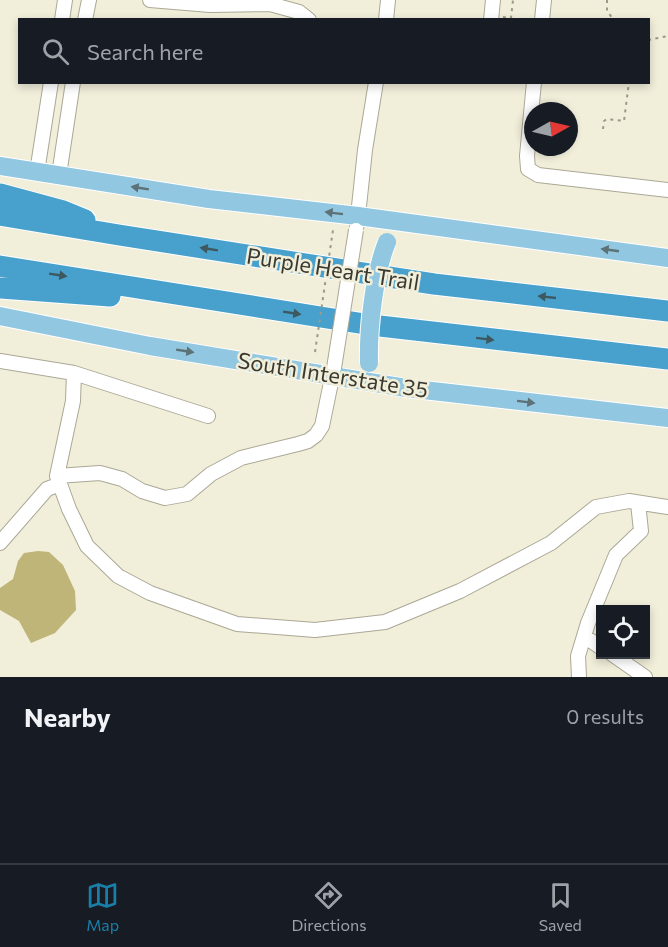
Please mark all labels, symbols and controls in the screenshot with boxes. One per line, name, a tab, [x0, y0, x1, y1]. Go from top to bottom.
search box	[18, 18, 650, 84]
icon: search	[39, 35, 72, 68]
text: Search here	[87, 38, 203, 65]
north arrow	[524, 102, 578, 156]
one-way arrow	[131, 184, 150, 193]
one-way arrow	[324, 208, 343, 217]
street label: Purple Heart Trail	[245, 242, 421, 295]
one-way arrow	[199, 245, 218, 254]
one-way arrow	[600, 246, 619, 255]
one-way arrow	[48, 271, 67, 280]
one-way arrow	[538, 292, 557, 302]
one-way arrow	[282, 308, 301, 317]
one-way arrow	[476, 334, 495, 343]
street label: South Interstate 35	[236, 346, 430, 403]
one-way arrow	[175, 347, 194, 356]
one-way arrow	[517, 397, 536, 407]
map controls	[596, 605, 650, 659]
button: locate	[596, 605, 650, 659]
text: Nearby	[24, 701, 111, 732]
text: 0 results	[566, 704, 644, 728]
tab: Map	[86, 879, 119, 934]
tab: Directions	[291, 879, 366, 934]
tab: Saved	[539, 879, 582, 934]

